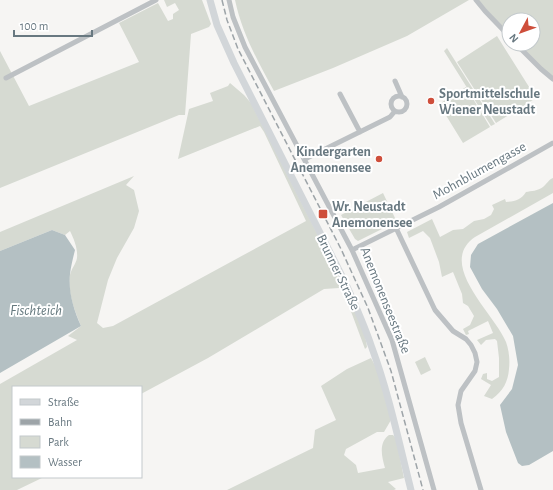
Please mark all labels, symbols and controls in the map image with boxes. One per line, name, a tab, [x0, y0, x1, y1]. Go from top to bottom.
scale bar	[14, 12, 92, 38]
north arrow	[501, 12, 541, 52]
text: 100 m	[20, 20, 48, 32]
text: N	[507, 32, 520, 45]
place label: Sportmittelschule Wiener Neustadt	[439, 87, 540, 117]
marker: Sportmittelschule Wiener Neustadt	[426, 96, 436, 106]
street label: Mohnblumengasse	[430, 139, 529, 202]
place label: Kindergarten Anemonensee	[291, 145, 371, 175]
marker: Kindergarten Anemonensee	[374, 154, 384, 164]
place label: Wr. Neustadt Anemonensee	[332, 200, 413, 230]
marker: Wr. Neustadt Anemonensee	[317, 208, 329, 220]
street label: Brunner Straße	[314, 232, 363, 313]
street label: Anemonenseestraße	[357, 245, 413, 356]
water label: Fischteich	[10, 303, 62, 318]
legend	[12, 386, 142, 478]
text: Straße	[48, 396, 79, 408]
text: Bahn	[48, 416, 72, 428]
text: Park	[48, 436, 69, 448]
text: Wasser	[48, 456, 82, 468]

